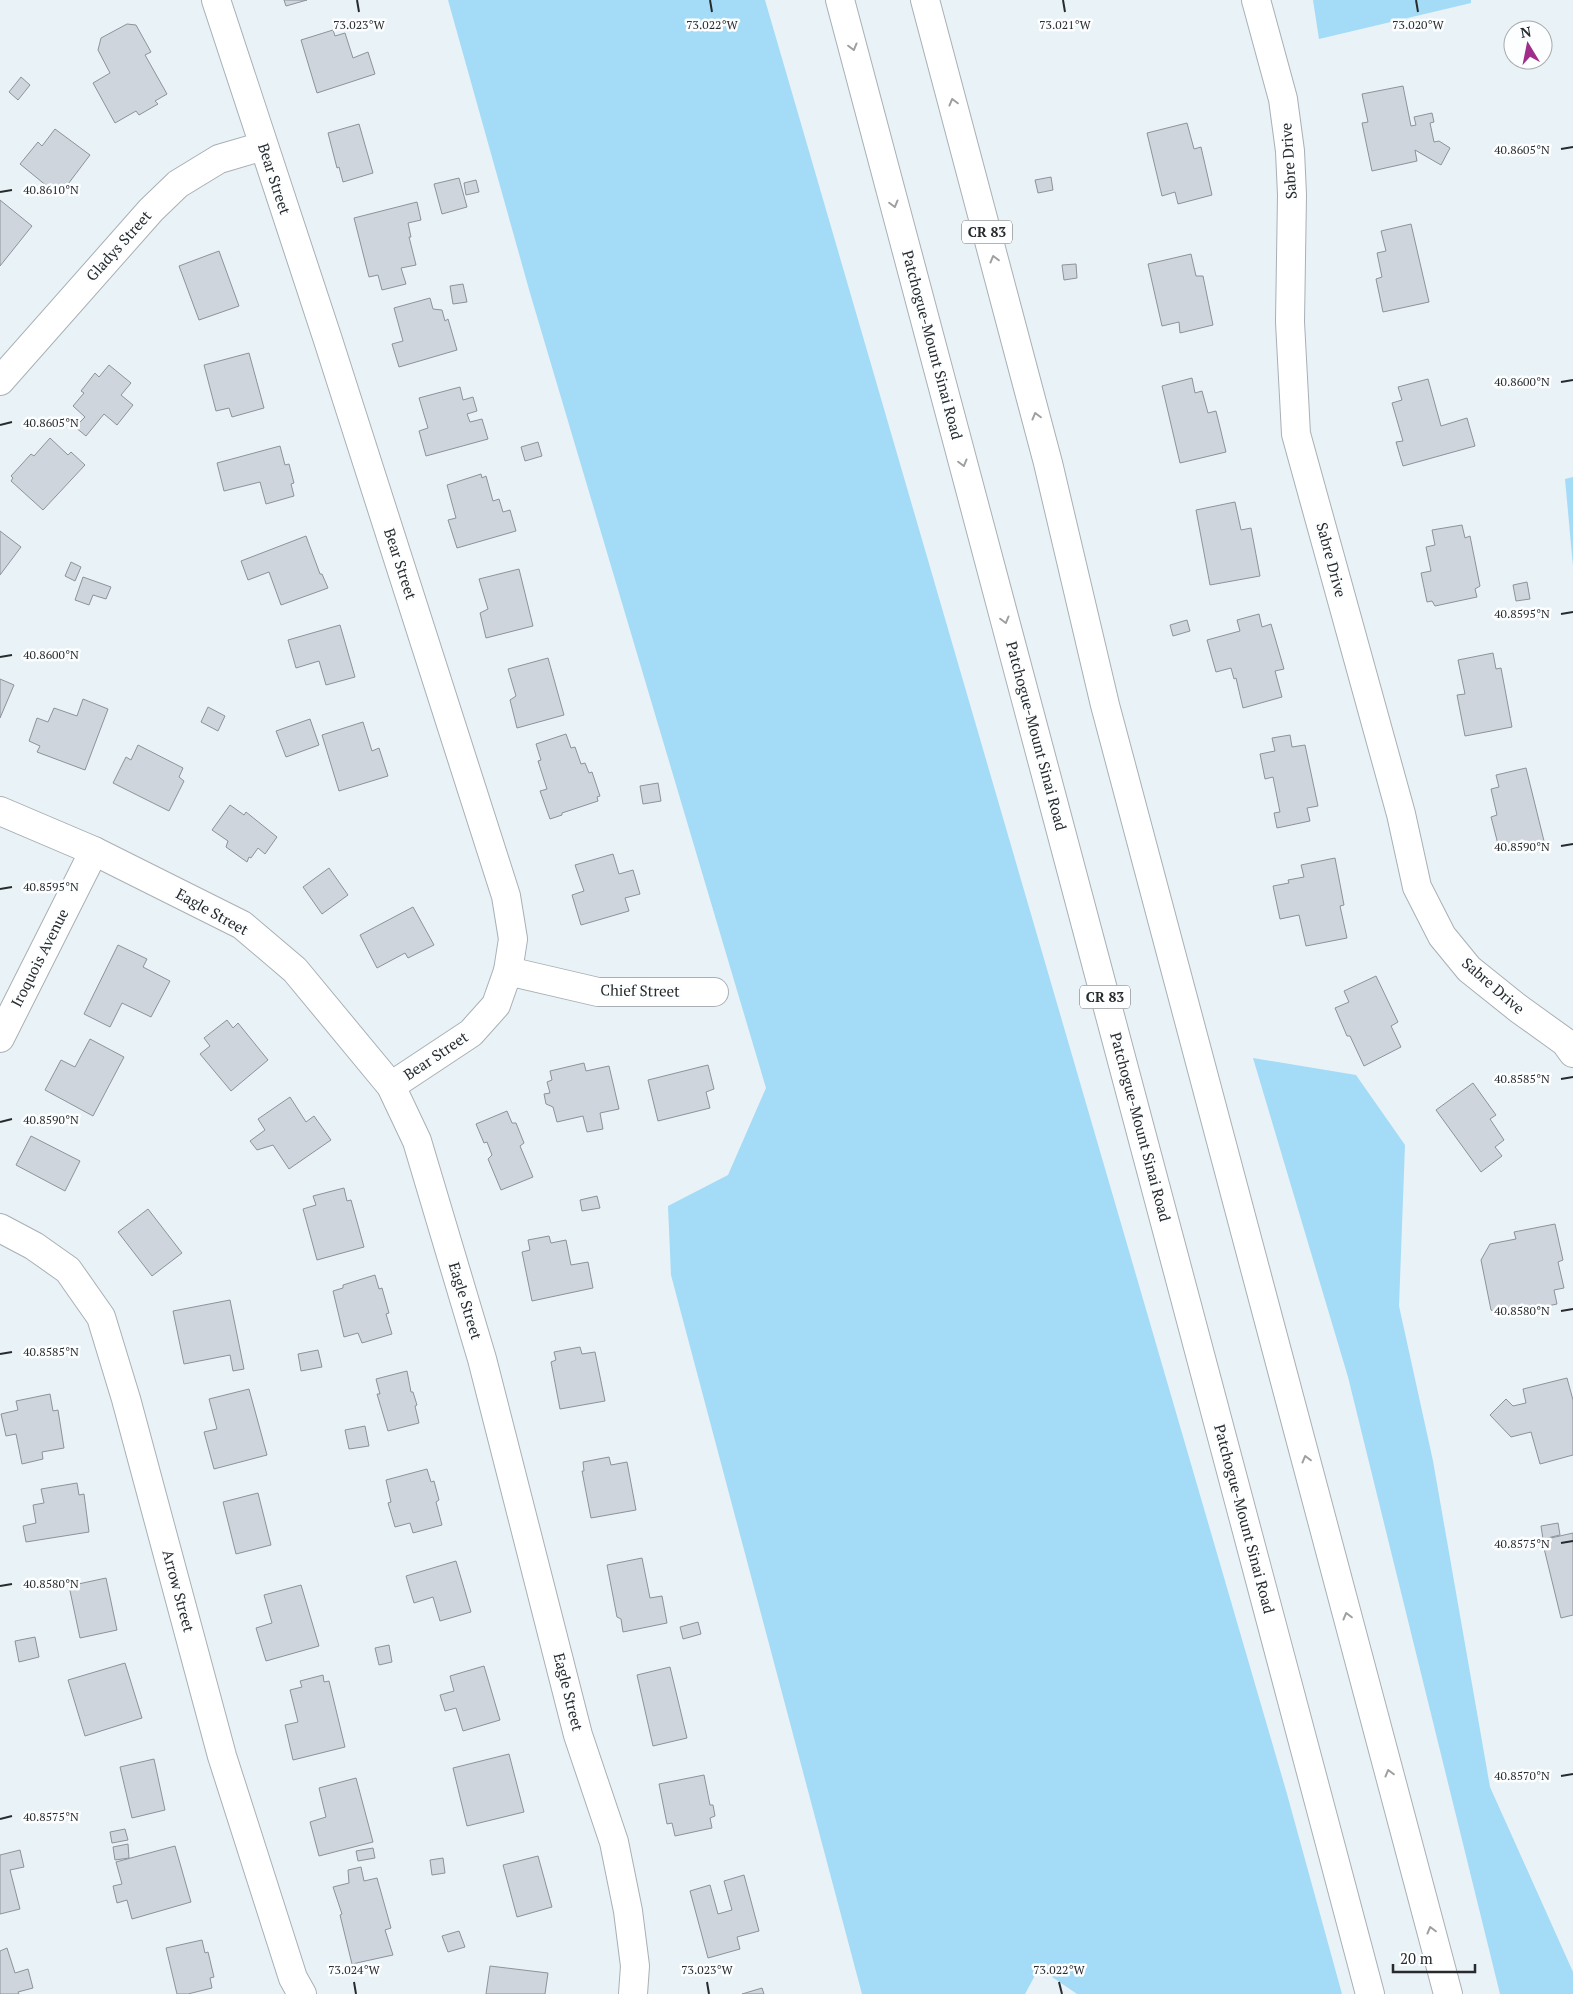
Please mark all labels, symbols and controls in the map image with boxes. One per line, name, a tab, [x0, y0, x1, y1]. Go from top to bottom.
text: 73.023°W	[333, 17, 386, 32]
text: 73.022°W	[686, 17, 739, 32]
text: 73.021°W	[1039, 17, 1092, 32]
text: 73.020°W	[1392, 17, 1445, 32]
north arrow	[1503, 20, 1553, 70]
text: N	[1519, 21, 1533, 42]
one-way arrow	[847, 43, 857, 51]
one-way arrow	[948, 98, 958, 106]
street label: Sabre Drive	[1275, 122, 1301, 200]
street label: Bear Street	[254, 141, 296, 217]
text: 40.8605°N	[1494, 142, 1550, 157]
text: 40.8610°N	[23, 182, 79, 197]
one-way arrow	[889, 200, 899, 208]
street label: Gladys Street	[81, 205, 156, 285]
road number: CR 83	[962, 220, 1012, 243]
street label: Patchogue-Mount Sinai Road	[898, 248, 968, 442]
one-way arrow	[989, 255, 1000, 263]
text: 40.8600°N	[1494, 374, 1550, 389]
one-way arrow	[1031, 413, 1041, 421]
text: 40.8605°N	[23, 415, 79, 430]
one-way arrow	[957, 458, 968, 467]
street label: Sabre Drive	[1312, 520, 1352, 599]
street label: Bear Street	[380, 526, 422, 602]
text: 40.8595°N	[1494, 606, 1550, 621]
one-way arrow	[999, 615, 1009, 623]
street label: Patchogue-Mount Sinai Road	[1002, 639, 1072, 833]
text: 40.8600°N	[23, 647, 79, 662]
text: 40.8590°N	[1494, 839, 1550, 854]
text: 40.8595°N	[23, 879, 79, 894]
street label: Eagle Street	[173, 883, 253, 939]
street label: Iroquois Avenue	[6, 905, 73, 1010]
street label: Sabre Drive	[1458, 953, 1529, 1018]
street label: Chief Street	[600, 979, 680, 1001]
road number: CR 83	[1080, 986, 1130, 1009]
street label: Bear Street	[399, 1026, 472, 1084]
street label: Patchogue-Mount Sinai Road	[1106, 1030, 1176, 1224]
text: 40.8585°N	[1494, 1071, 1550, 1086]
text: 40.8590°N	[23, 1112, 79, 1127]
street label: Eagle Street	[445, 1260, 487, 1342]
text: 40.8580°N	[1494, 1303, 1550, 1318]
text: 40.8585°N	[23, 1344, 79, 1359]
street label: Patchogue-Mount Sinai Road	[1210, 1422, 1280, 1616]
one-way arrow	[1301, 1455, 1311, 1463]
text: 40.8575°N	[1494, 1536, 1550, 1551]
street label: Arrow Street	[158, 1547, 200, 1635]
text: 40.8580°N	[23, 1576, 79, 1591]
one-way arrow	[1343, 1612, 1353, 1620]
street label: Eagle Street	[550, 1651, 588, 1733]
one-way arrow	[1384, 1768, 1395, 1777]
text: 40.8570°N	[1494, 1768, 1550, 1783]
text: 40.8575°N	[23, 1809, 79, 1824]
one-way arrow	[1426, 1926, 1437, 1934]
scale bar	[1393, 1942, 1476, 1974]
text: 20 m	[1400, 1948, 1433, 1968]
text: 73.024°W	[328, 1962, 381, 1977]
text: 73.023°W	[681, 1962, 734, 1977]
text: 73.022°W	[1033, 1962, 1086, 1977]

